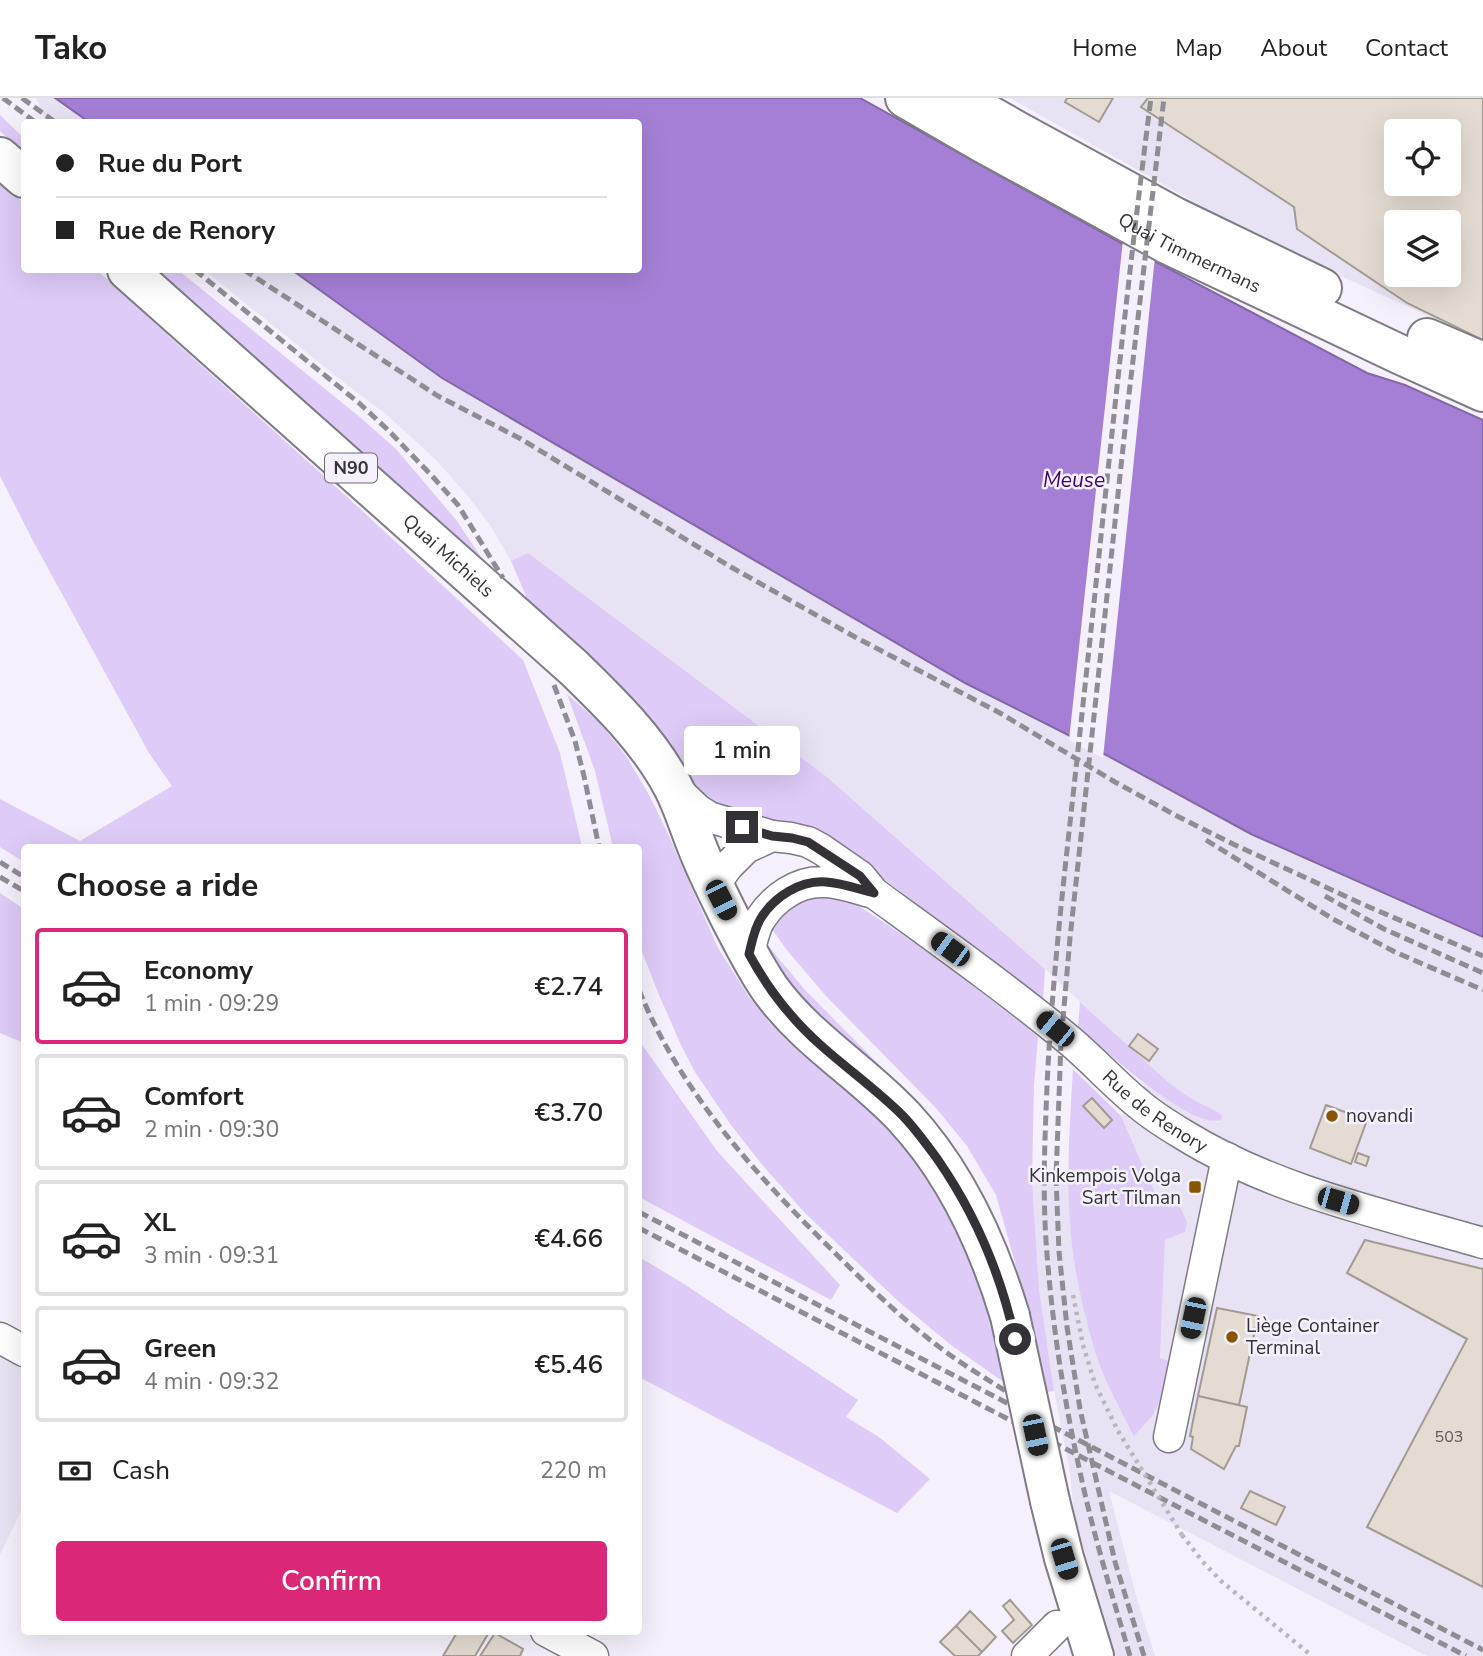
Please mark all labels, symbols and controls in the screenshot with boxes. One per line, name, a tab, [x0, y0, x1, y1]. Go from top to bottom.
text: Tako	[35, 26, 107, 71]
text: Home	[1072, 32, 1137, 64]
text: Map	[1175, 32, 1222, 64]
text: About	[1260, 32, 1327, 64]
text: Contact	[1365, 32, 1448, 64]
map controls	[1384, 119, 1461, 287]
button: locate	[1384, 119, 1461, 196]
text: Rue du Port	[98, 146, 242, 181]
street label: Quai Timmermans	[1113, 207, 1265, 300]
button: layers	[1384, 210, 1461, 287]
text: Rue de Renory	[98, 213, 275, 248]
road number: N90	[325, 454, 377, 482]
water label: Meuse	[1043, 466, 1105, 494]
street label: Quai Michiels	[397, 508, 499, 604]
callout: 1 min	[684, 726, 800, 774]
text: 1 min	[713, 735, 771, 766]
route end	[726, 811, 758, 843]
text: Choose a ride	[56, 864, 258, 907]
car	[703, 877, 740, 923]
car	[927, 928, 974, 970]
text: Economy	[144, 953, 253, 988]
icon: car	[60, 955, 123, 1018]
text: €2.74	[534, 969, 603, 1004]
text: 1 min · 09:29	[144, 988, 279, 1019]
car	[1033, 1008, 1078, 1050]
street label: Rue de Renory	[1096, 1064, 1213, 1159]
text: Comfort	[144, 1079, 244, 1114]
icon: car	[60, 1081, 123, 1144]
text: €3.70	[534, 1095, 603, 1130]
place label: novandi	[1346, 1103, 1413, 1129]
marker: novandi	[1324, 1108, 1340, 1124]
text: 2 min · 09:30	[144, 1114, 279, 1145]
place label: Kinkempois Volga Sart Tilman	[1029, 1163, 1181, 1211]
marker: Kinkempois Volga Sart Tilman	[1187, 1179, 1203, 1195]
car	[1315, 1185, 1362, 1217]
text: XL	[144, 1205, 176, 1240]
icon: car	[60, 1207, 123, 1270]
text: €4.66	[534, 1221, 603, 1256]
text: 3 min · 09:31	[144, 1240, 279, 1271]
car	[1179, 1295, 1208, 1341]
place label: Liège Container Terminal	[1246, 1313, 1379, 1361]
route start	[999, 1323, 1031, 1355]
marker: Liège Container Terminal	[1224, 1329, 1240, 1345]
text: Green	[144, 1331, 217, 1366]
icon: car	[60, 1333, 123, 1396]
text: €5.46	[534, 1347, 603, 1382]
text: 4 min · 09:32	[144, 1366, 279, 1397]
car	[1021, 1412, 1050, 1458]
house number: 503	[1435, 1426, 1463, 1448]
icon: cash	[56, 1452, 94, 1490]
text: Cash	[112, 1453, 170, 1488]
text: 220 m	[540, 1455, 607, 1486]
car	[1048, 1536, 1081, 1582]
button: Confirm	[56, 1541, 607, 1621]

